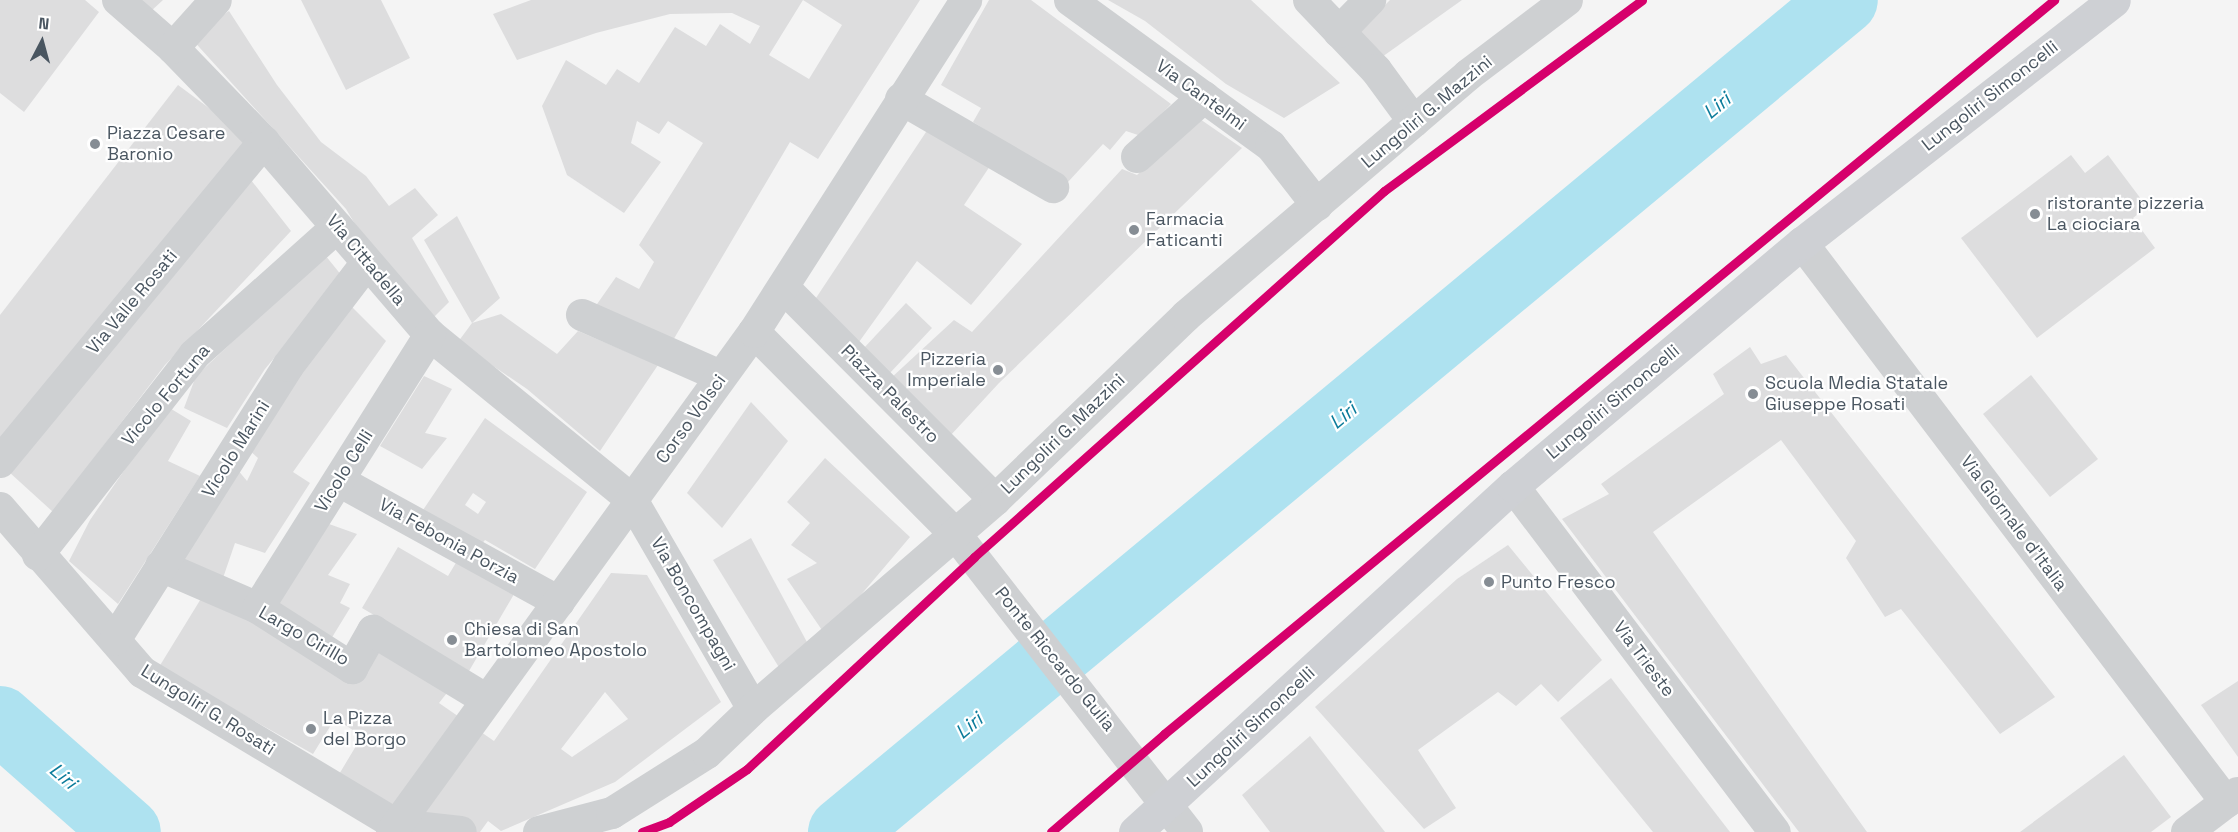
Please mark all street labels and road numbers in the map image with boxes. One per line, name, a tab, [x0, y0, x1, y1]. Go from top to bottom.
street label: Lungoliri Simoncelli	[1918, 36, 2062, 156]
street label: Lungoliri G. Mazzini	[1357, 51, 1497, 173]
street label: Via Cantelmi	[1152, 55, 1250, 135]
street label: Via Cittadella	[322, 210, 410, 310]
street label: Via Valle Rosati	[82, 245, 182, 359]
street label: Vicolo Fortuna	[117, 340, 215, 450]
street label: Piazza Palestro	[836, 340, 944, 448]
street label: Lungoliri Simoncelli	[1542, 340, 1684, 464]
street label: Lungoliri G. Mazzini	[996, 369, 1130, 499]
street label: Corso Volsci	[651, 370, 731, 468]
street label: Vicolo Marini	[198, 397, 274, 501]
street label: Vicolo Celli	[310, 426, 378, 516]
street label: Via Giornale d'Italia	[1956, 451, 2072, 595]
street label: Via Febonia Porzia	[375, 494, 523, 588]
street label: Via Boncompagni	[646, 533, 740, 675]
street label: Ponte Riccardo Gulia	[990, 583, 1120, 735]
street label: Largo Cirillo	[255, 601, 353, 671]
street label: Via Trieste	[1608, 617, 1680, 701]
street label: Lungoliri G. Rosati	[137, 660, 279, 760]
street label: Lungoliri Simoncelli	[1183, 662, 1319, 792]

